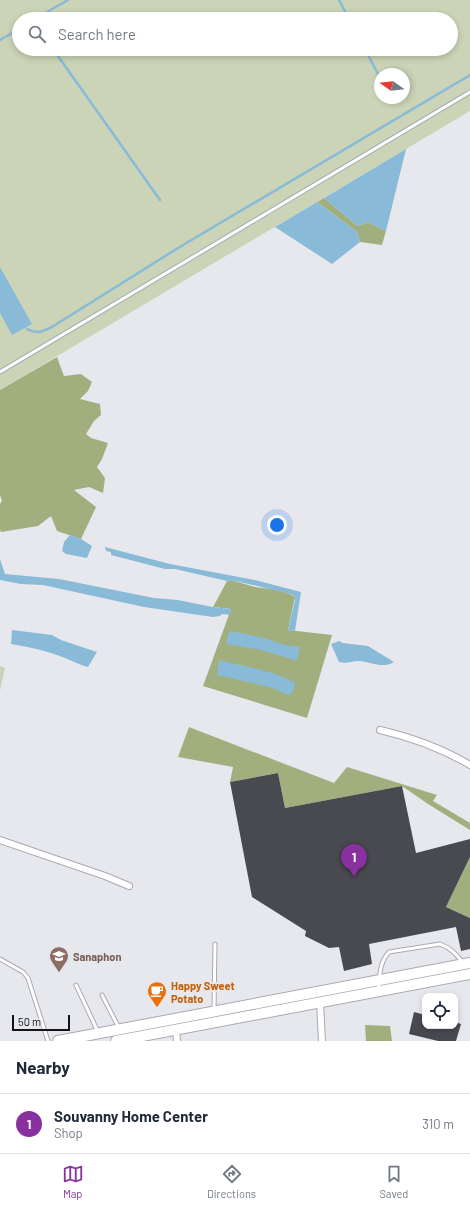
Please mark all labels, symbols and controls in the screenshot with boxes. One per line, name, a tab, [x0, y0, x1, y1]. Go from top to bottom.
search box	[12, 12, 458, 56]
icon: search	[26, 23, 48, 45]
text: Search here	[58, 25, 136, 43]
north arrow	[374, 68, 410, 104]
your location	[267, 515, 287, 535]
pin: 1	[341, 844, 367, 877]
school or university icon: Sanaphon	[48, 945, 70, 973]
place label: Sanaphon	[73, 950, 121, 963]
place label: Happy Sweet Potato	[171, 979, 235, 1005]
cafe icon: Happy Sweet Potato	[146, 980, 168, 1008]
map controls	[422, 993, 458, 1029]
button: locate	[422, 993, 458, 1029]
scale bar	[12, 1013, 70, 1032]
text: 50 m	[18, 1015, 41, 1028]
text: Nearby	[16, 1057, 70, 1077]
text: Souvanny Home Center	[54, 1107, 208, 1125]
text: 1	[27, 1116, 31, 1132]
text: 310 m	[422, 1116, 454, 1132]
text: Shop	[54, 1125, 83, 1141]
tab: Map	[62, 1163, 84, 1200]
tab: Directions	[207, 1163, 256, 1200]
tab: Saved	[379, 1163, 408, 1200]

